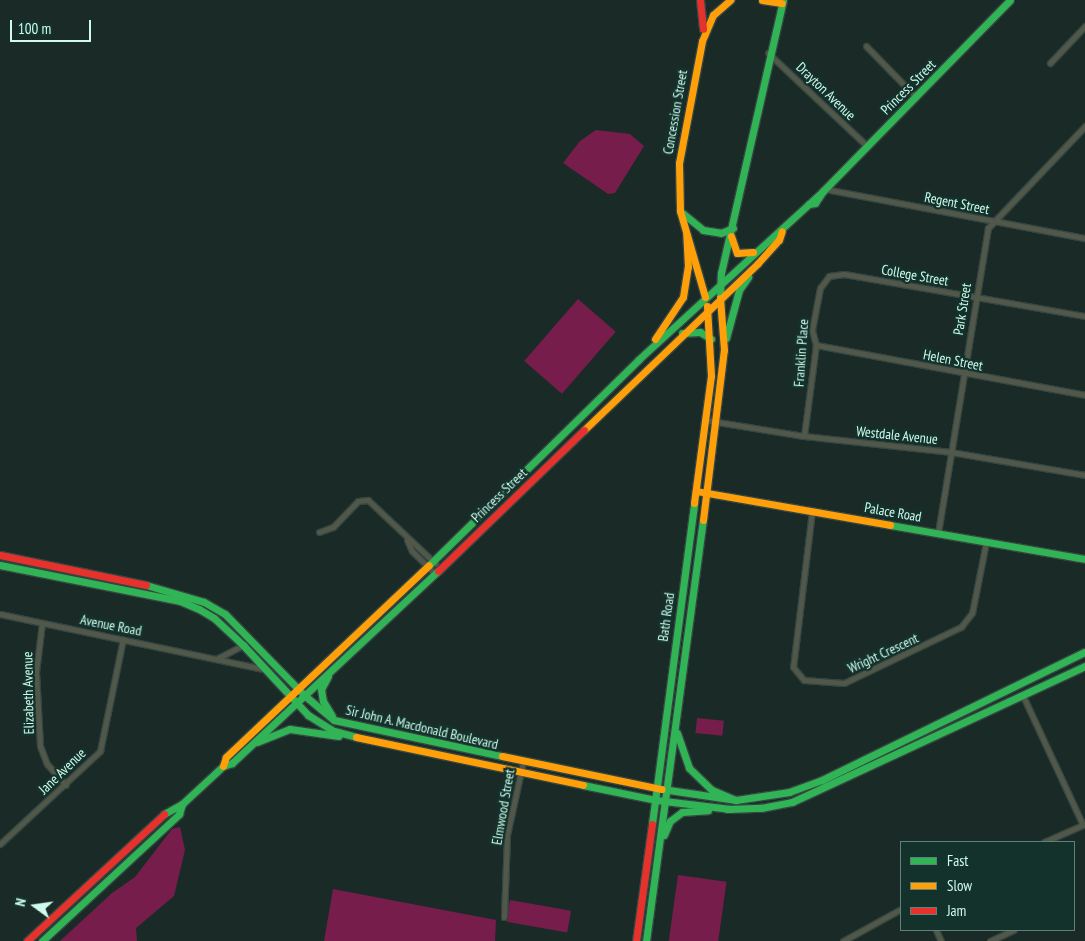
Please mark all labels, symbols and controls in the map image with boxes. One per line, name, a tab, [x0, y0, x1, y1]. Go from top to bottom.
scale bar	[12, 10, 94, 42]
text: 100 m	[18, 19, 51, 38]
street label: Princess Street	[877, 56, 939, 118]
street label: Drayton Avenue	[793, 58, 859, 124]
street label: Concession Street	[659, 68, 691, 156]
street label: Regent Street	[923, 188, 991, 218]
street label: College Street	[880, 261, 950, 289]
street label: Park Street	[950, 282, 974, 336]
street label: Franklin Place	[790, 319, 812, 387]
street label: Helen Street	[922, 346, 984, 374]
street label: Westdale Avenue	[855, 422, 939, 448]
street label: Princess Street	[468, 464, 530, 526]
street label: Palace Road	[863, 499, 923, 525]
street label: Bath Road	[654, 592, 678, 642]
street label: Avenue Road	[79, 611, 143, 639]
street label: Wright Crescent	[845, 629, 921, 677]
street label: Elizabeth Avenue	[19, 651, 37, 735]
street label: Sir John A. Macdonald Boulevard	[344, 701, 500, 753]
street label: Jane Avenue	[35, 744, 89, 798]
street label: Elmwood Street	[488, 768, 518, 846]
legend	[900, 841, 1075, 931]
text: Fast	[947, 851, 968, 870]
text: Slow	[947, 876, 972, 895]
north arrow	[10, 881, 60, 931]
text: N	[11, 897, 30, 908]
text: Jam	[947, 901, 966, 920]

